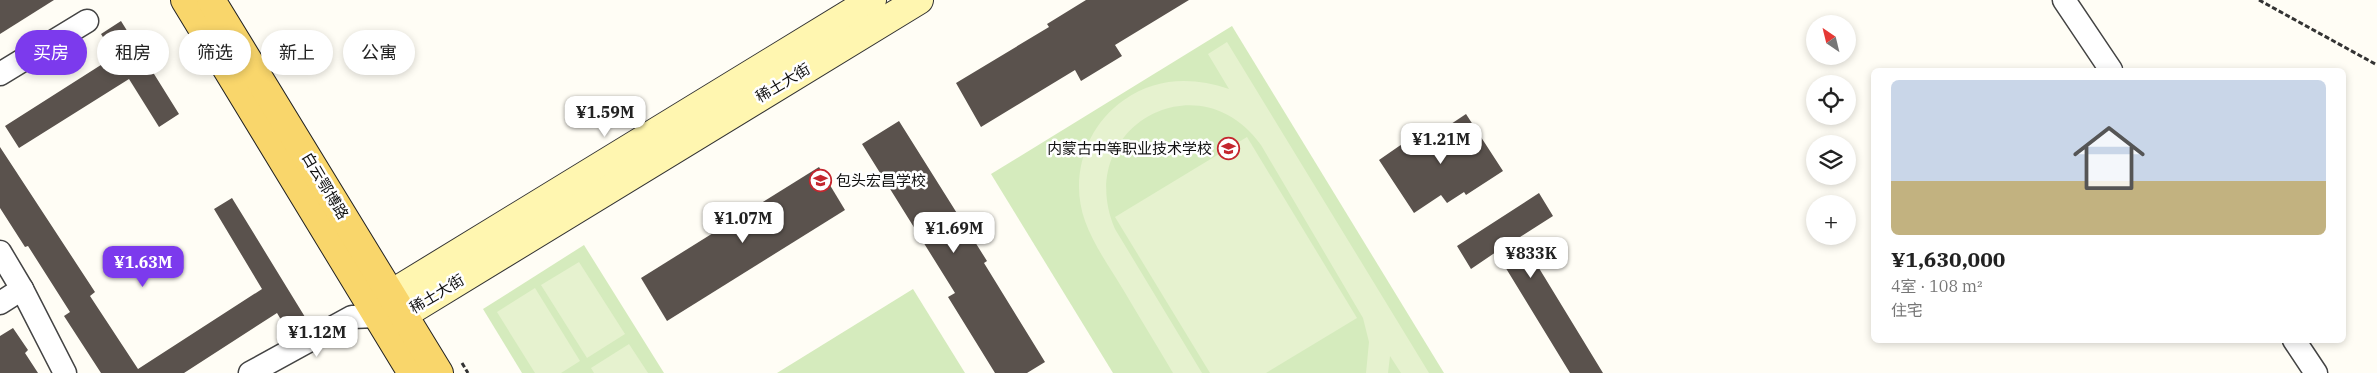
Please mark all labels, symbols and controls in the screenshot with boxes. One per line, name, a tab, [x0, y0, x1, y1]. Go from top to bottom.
north arrow	[1806, 15, 1856, 65]
map controls	[1806, 15, 1856, 245]
chip: 买房	[15, 30, 87, 75]
chip: 租房	[97, 30, 169, 75]
chip: 筛选	[179, 30, 251, 75]
chip: 新上	[261, 30, 333, 75]
chip: 公寓	[343, 30, 415, 75]
street label: 稀土大街	[752, 59, 813, 106]
button: locate	[1806, 75, 1856, 125]
pin: ¥1.59M	[564, 96, 646, 138]
text: ¥1.59M	[576, 102, 634, 122]
icon: home	[2064, 113, 2154, 203]
pin: ¥1.21M	[1400, 122, 1482, 165]
text: ¥1.21M	[1412, 129, 1470, 149]
button: layers	[1806, 135, 1856, 185]
school or university icon: 内蒙古中等职业技术学校	[1216, 137, 1240, 161]
place label: 内蒙古中等职业技术学校	[1047, 139, 1212, 158]
street label: 白云鄂博路	[298, 149, 353, 223]
school or university icon: 包头宏昌学校	[808, 169, 832, 193]
place label: 包头宏昌学校	[836, 171, 926, 190]
button: +	[1806, 195, 1856, 245]
pin: ¥1.07M	[702, 202, 784, 244]
text: ¥1.07M	[714, 208, 772, 228]
pin: ¥1.69M	[913, 212, 995, 254]
text: ¥1.69M	[925, 218, 983, 238]
pin: ¥833K	[1496, 236, 1566, 279]
text: ¥833K	[1505, 243, 1557, 263]
text: ¥1,630,000	[1891, 245, 2005, 273]
pin: ¥1.63M	[102, 246, 184, 288]
text: ¥1.63M	[114, 252, 172, 272]
street label: 稀土大街	[406, 270, 467, 317]
text: 4室 · 108 m²	[1891, 276, 1983, 296]
text: 住宅	[1891, 300, 1923, 320]
pin: ¥1.12M	[276, 316, 358, 358]
text: ¥1.12M	[288, 322, 346, 342]

